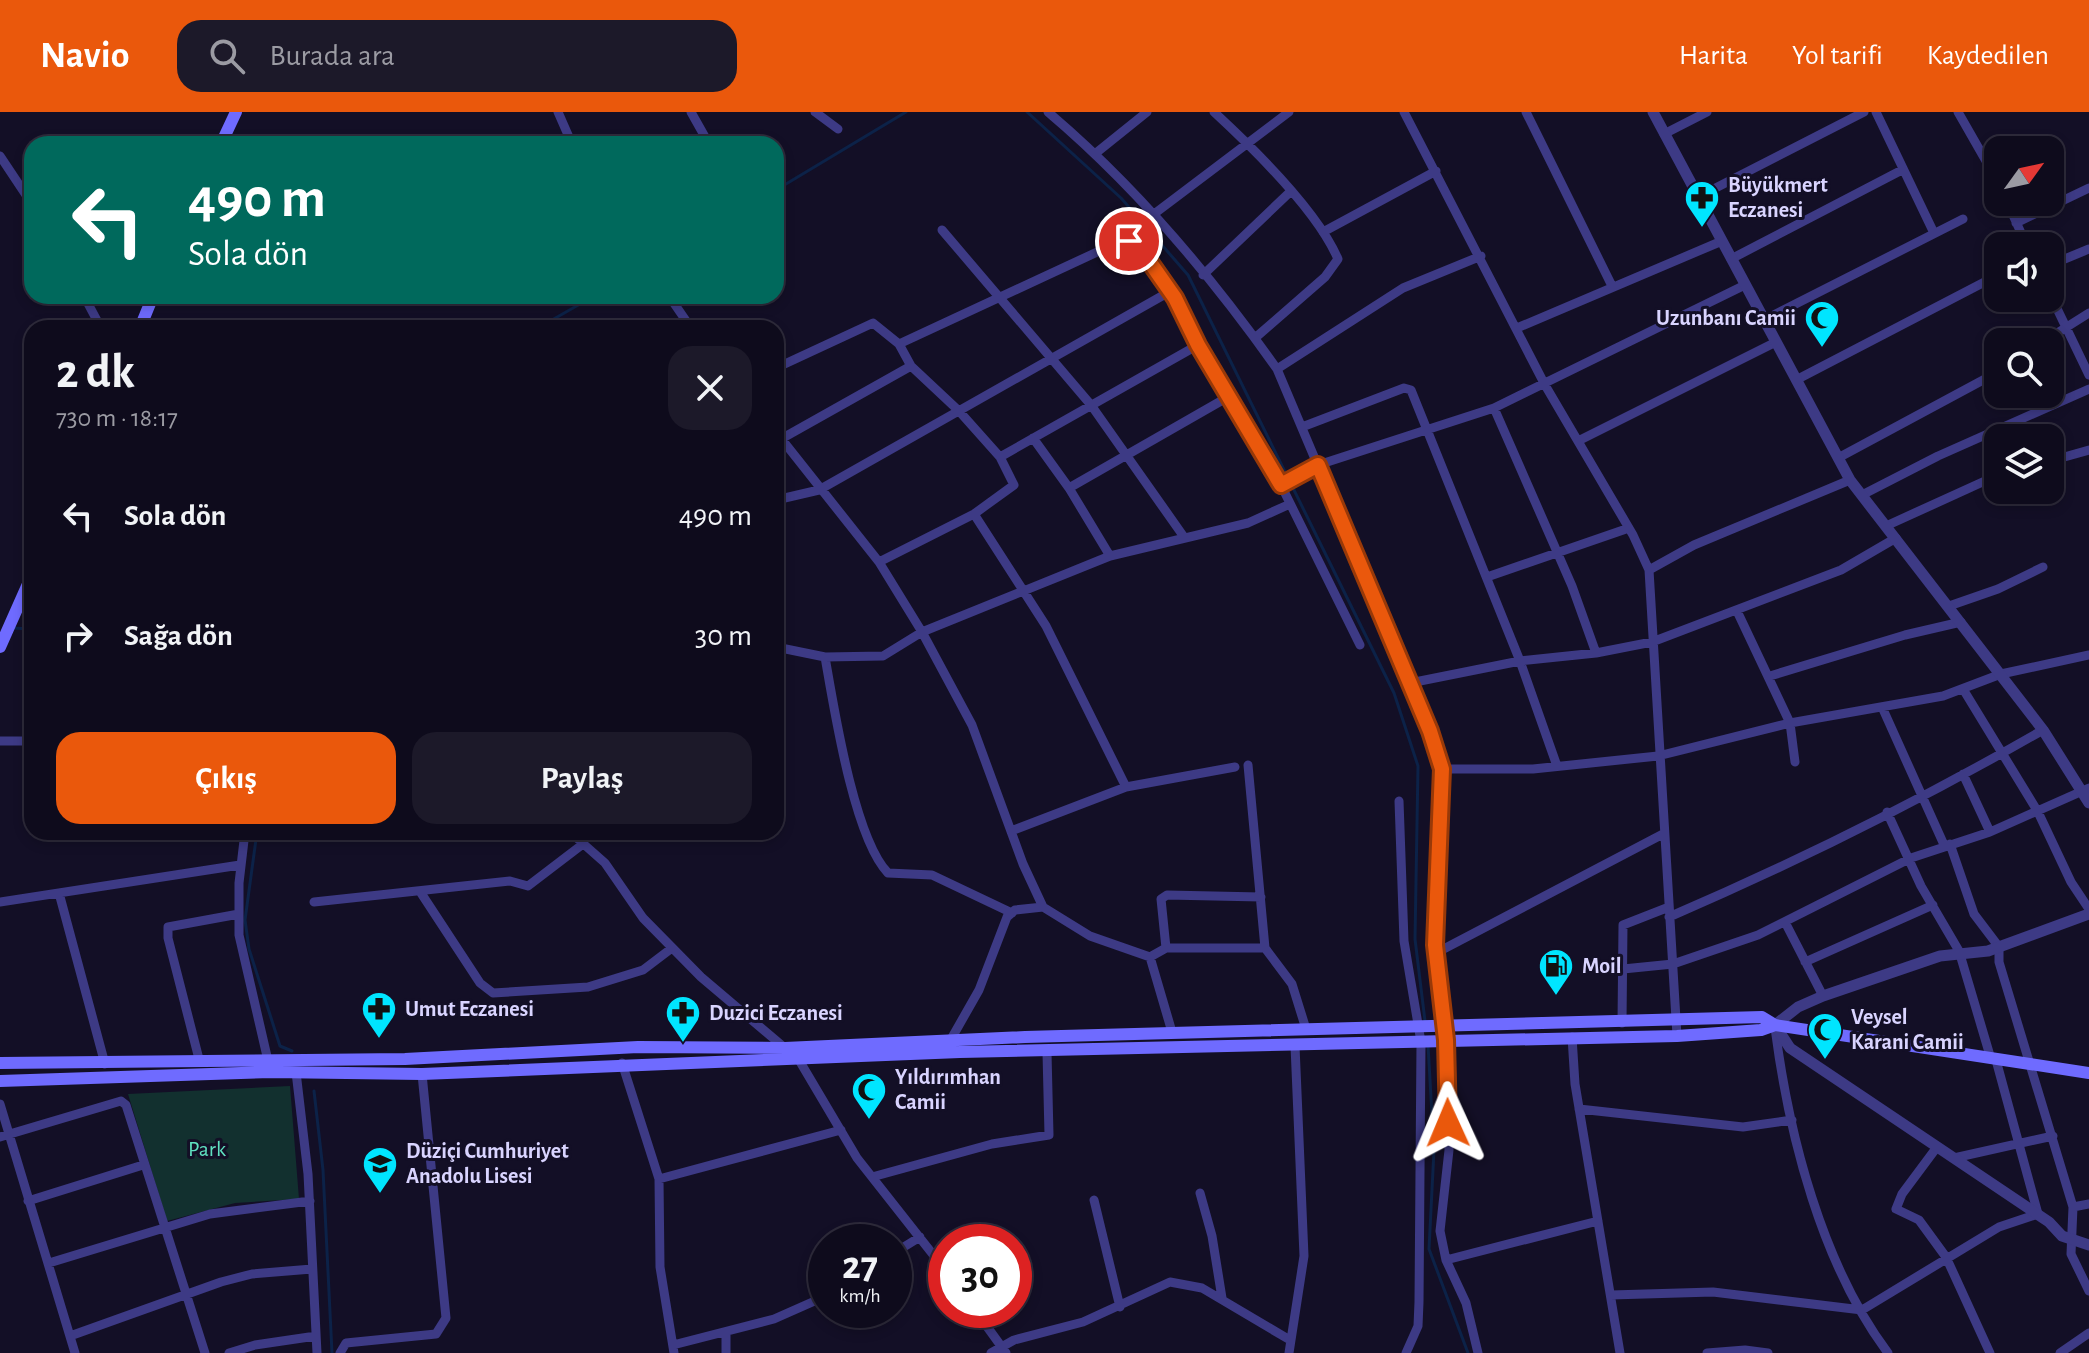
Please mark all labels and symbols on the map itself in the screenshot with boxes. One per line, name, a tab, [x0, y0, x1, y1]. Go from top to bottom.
north arrow	[1984, 136, 2064, 216]
place label: Büyükmert Eczanesi	[1728, 174, 1828, 221]
pharmacy icon: Büyükmert Eczanesi	[1683, 179, 1721, 229]
pin	[1095, 207, 1163, 275]
mosque icon: Uzunbanı Camii	[1803, 299, 1841, 349]
place label: Uzunbanı Camii	[1656, 307, 1796, 329]
fuel station icon: Moil	[1537, 947, 1575, 997]
place label: Moil	[1582, 955, 1622, 977]
pharmacy icon: Umut Eczanesi	[360, 990, 398, 1040]
pharmacy icon: Duzici Eczanesi	[664, 994, 702, 1044]
place label: Umut Eczanesi	[405, 998, 534, 1020]
place label: Duzici Eczanesi	[709, 1002, 843, 1024]
place label: Veysel Karani Camii	[1851, 1006, 1964, 1053]
mosque icon: Veysel Karani Camii	[1806, 1011, 1844, 1061]
place label: Yıldırımhan Camii	[895, 1066, 1001, 1113]
mosque icon: Yıldırımhan Camii	[850, 1071, 888, 1121]
position arrow	[1406, 1081, 1490, 1165]
park label: Park	[188, 1138, 226, 1160]
place label: Düziçi Cumhuriyet Anadolu Lisesi	[406, 1140, 569, 1187]
school or university icon: Düziçi Cumhuriyet Anadolu Lisesi	[361, 1145, 399, 1195]
speed limit sign: 30	[928, 1224, 1032, 1328]

